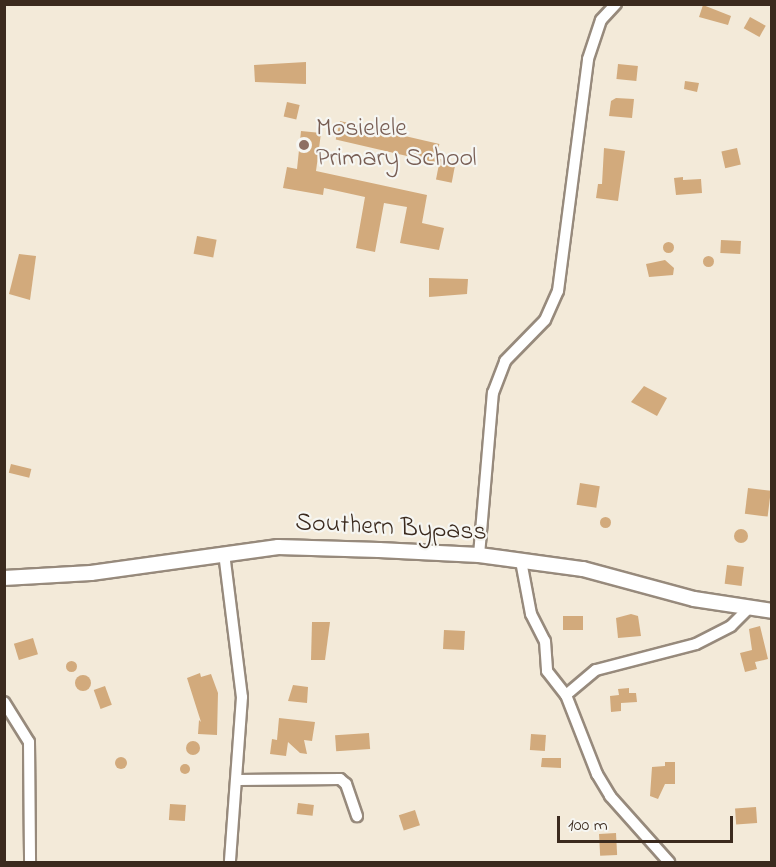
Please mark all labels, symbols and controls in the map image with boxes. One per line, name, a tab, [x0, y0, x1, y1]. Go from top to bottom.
place label: Mosielele Primary School	[316, 114, 477, 176]
marker: Mosielele Primary School	[297, 138, 311, 152]
street label: Southern Bypass	[294, 508, 488, 550]
scale bar	[560, 804, 736, 842]
text: 100 m	[568, 813, 608, 839]

